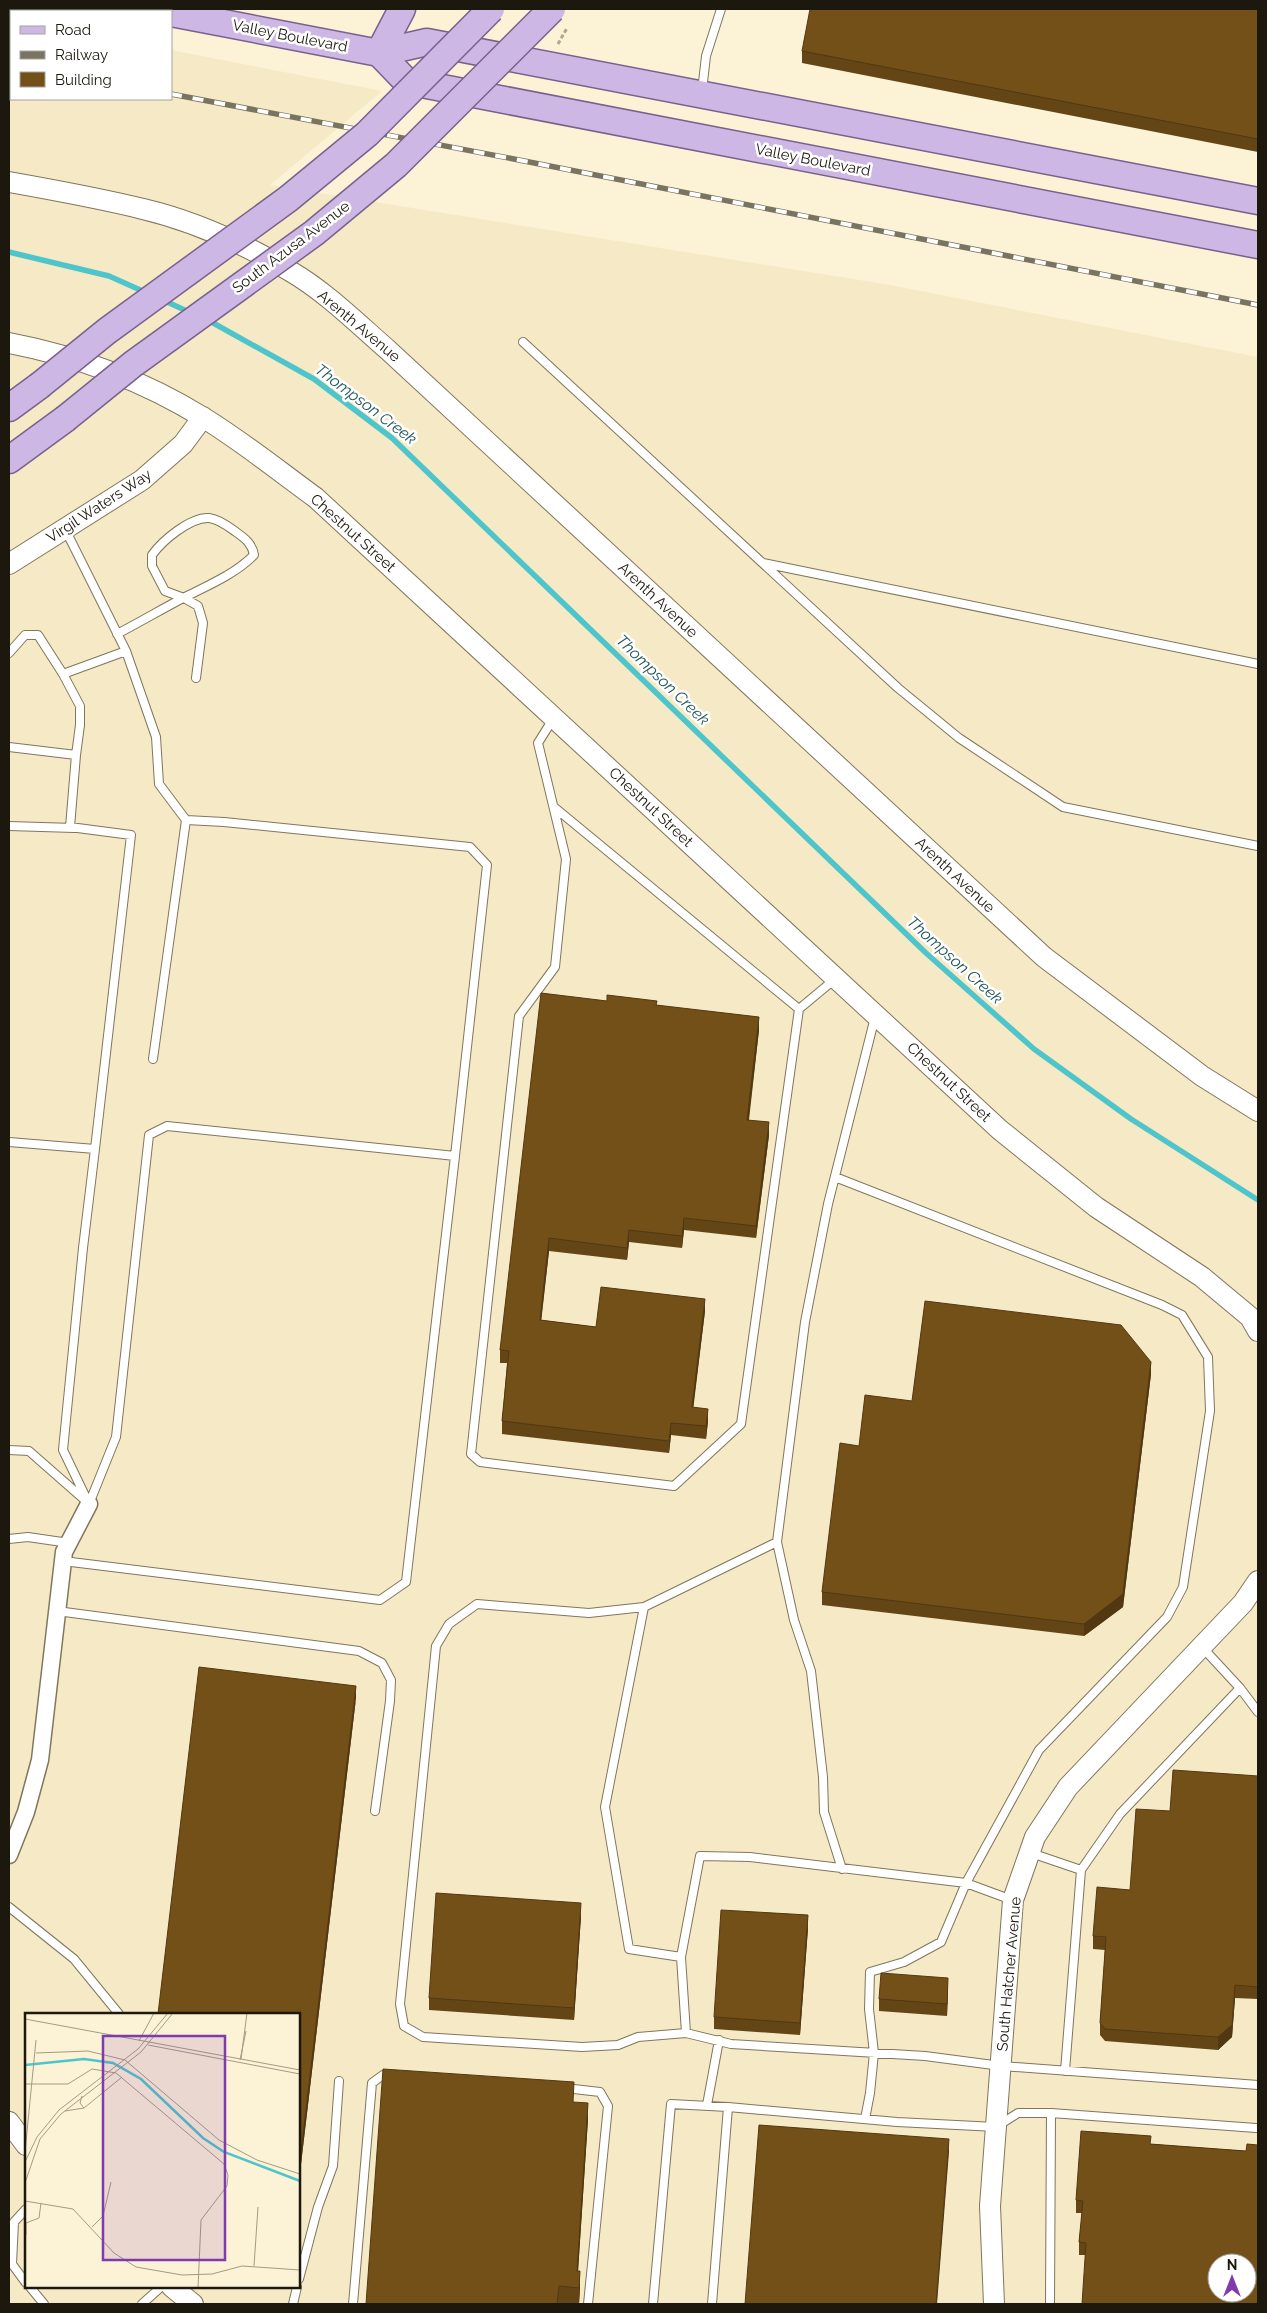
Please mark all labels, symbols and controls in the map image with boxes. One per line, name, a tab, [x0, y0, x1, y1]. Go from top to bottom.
legend	[10, 10, 172, 100]
street label: Valley Boulevard	[231, 16, 349, 56]
text: Road	[55, 21, 91, 39]
text: Railway	[55, 46, 108, 64]
text: Building	[55, 71, 112, 89]
street label: Valley Boulevard	[754, 140, 872, 180]
street label: South Azusa Avenue	[229, 197, 353, 297]
street label: Arenth Avenue	[314, 286, 404, 366]
water label: Thompson Creek	[312, 360, 421, 449]
street label: Virgil Waters Way	[43, 465, 155, 547]
street label: Chestnut Street	[307, 490, 399, 576]
street label: Arenth Avenue	[614, 558, 702, 642]
water label: Thompson Creek	[613, 631, 714, 729]
street label: Chestnut Street	[605, 764, 697, 850]
street label: Arenth Avenue	[911, 833, 999, 917]
water label: Thompson Creek	[903, 912, 1007, 1008]
street label: Chestnut Street	[903, 1039, 995, 1125]
street label: South Hatcher Avenue	[993, 1896, 1025, 2052]
inset map	[25, 2013, 300, 2288]
north arrow	[1207, 2253, 1257, 2303]
text: N	[1227, 2257, 1237, 2273]

